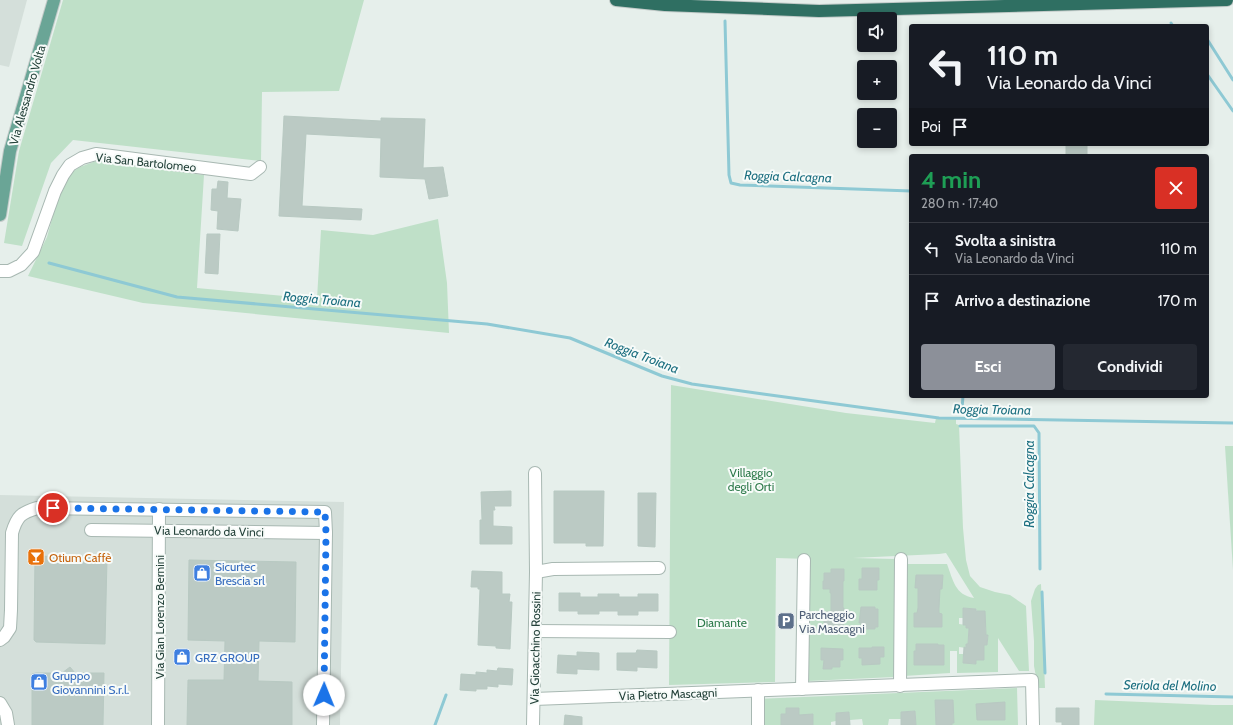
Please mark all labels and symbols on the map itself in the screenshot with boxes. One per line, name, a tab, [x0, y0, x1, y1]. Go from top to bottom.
street label: Via Alessandro Volta	[6, 43, 48, 147]
street label: Via San Bartolomeo	[95, 149, 197, 175]
water label: Roggia Calcagna	[744, 166, 832, 186]
water label: Roggia Troiana	[282, 288, 362, 310]
water label: Roggia Troiana	[603, 334, 681, 376]
water label: Roggia Troiana	[953, 400, 1031, 418]
water label: Roggia Calcagna	[1021, 440, 1037, 528]
park label: Villaggio degli Orti	[728, 465, 774, 494]
pin	[36, 491, 70, 525]
street label: Via Leonardo da Vinci	[154, 523, 264, 539]
bar icon: Otium Caffè	[26, 547, 46, 567]
place label: Otium Caffè	[49, 550, 111, 565]
street label: Via Gian Lorenzo Bernini	[152, 555, 167, 679]
place label: Sicurtec Brescia srl	[215, 559, 265, 588]
shop icon: Sicurtec Brescia srl	[192, 563, 212, 583]
street label: Via Gioacchino Rossini	[527, 591, 543, 705]
place label: Parcheggio Via Mascagni	[799, 607, 865, 636]
parking icon: Parcheggio Via Mascagni	[776, 611, 796, 631]
park label: Diamante	[697, 615, 747, 630]
shop icon: GRZ GROUP	[172, 647, 192, 667]
place label: GRZ GROUP	[195, 650, 260, 665]
place label: Gruppo Giovannini S.r.l.	[52, 668, 129, 697]
shop icon: Gruppo Giovannini S.r.l.	[29, 672, 49, 692]
position arrow	[303, 674, 345, 716]
water label: Seriola del Molino	[1123, 676, 1217, 694]
street label: Via Pietro Mascagni	[619, 685, 717, 703]

